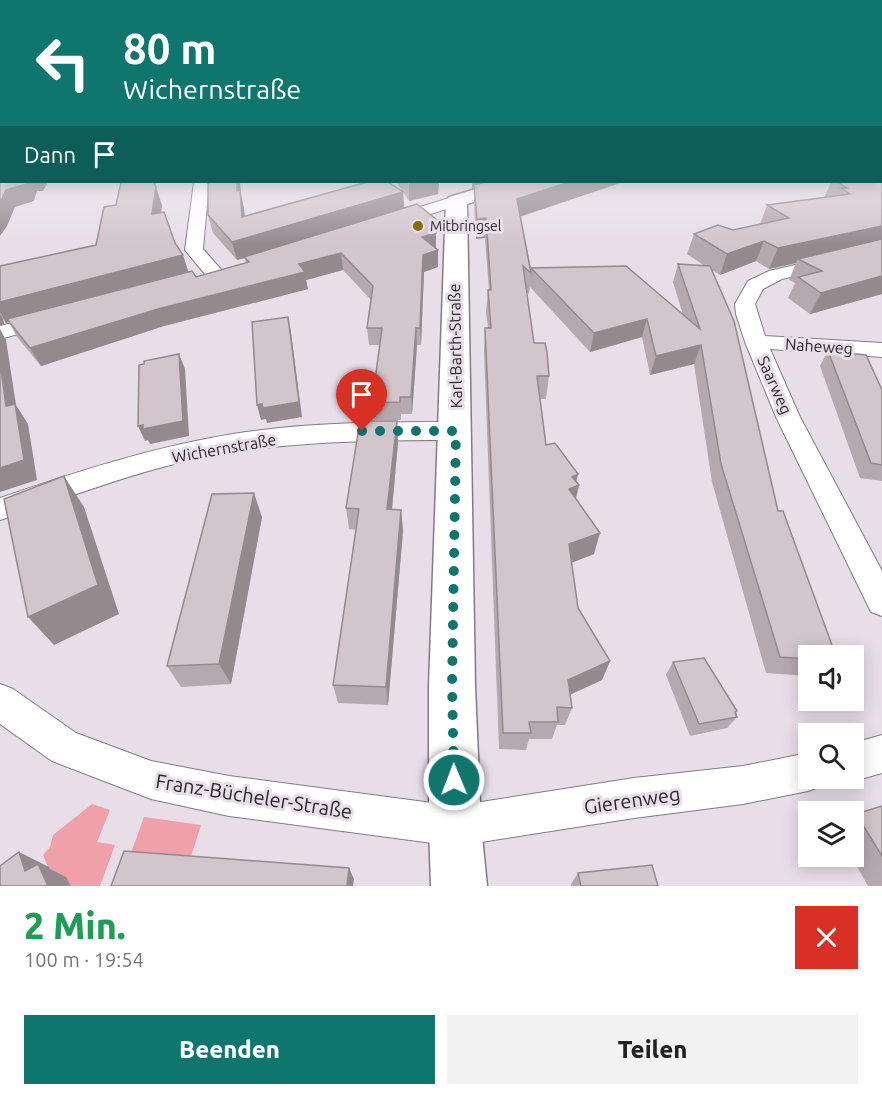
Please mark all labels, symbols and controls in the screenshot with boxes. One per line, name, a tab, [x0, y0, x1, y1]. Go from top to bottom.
icon: left	[24, 24, 102, 102]
text: 80 m	[123, 25, 217, 72]
text: Wichernstraße	[123, 74, 301, 104]
icon: arrive	[88, 138, 121, 171]
text: Dann	[24, 142, 76, 167]
place label: Mitbringsel	[430, 218, 502, 234]
marker: Mitbringsel	[411, 219, 425, 233]
street label: Karl-Barth-Straße	[445, 283, 465, 409]
street label: Naheweg	[784, 335, 854, 357]
street label: Saarweg	[754, 353, 796, 417]
pin	[336, 369, 387, 431]
icon: arrive	[345, 378, 378, 411]
street label: Wichernstraße	[170, 430, 278, 466]
map controls	[798, 645, 864, 867]
button: sound	[798, 645, 864, 711]
button: search	[798, 723, 864, 789]
position arrow	[422, 748, 486, 812]
street label: Franz-Bücheler-Straße	[154, 769, 354, 823]
street label: Gierenweg	[582, 782, 682, 818]
button: layers	[798, 801, 864, 867]
text: 2 Min.	[24, 905, 126, 946]
button: close	[795, 906, 858, 969]
text: 100 m · 19:54	[24, 948, 144, 971]
button: Beenden	[24, 1015, 435, 1084]
button: Teilen	[447, 1015, 858, 1084]

